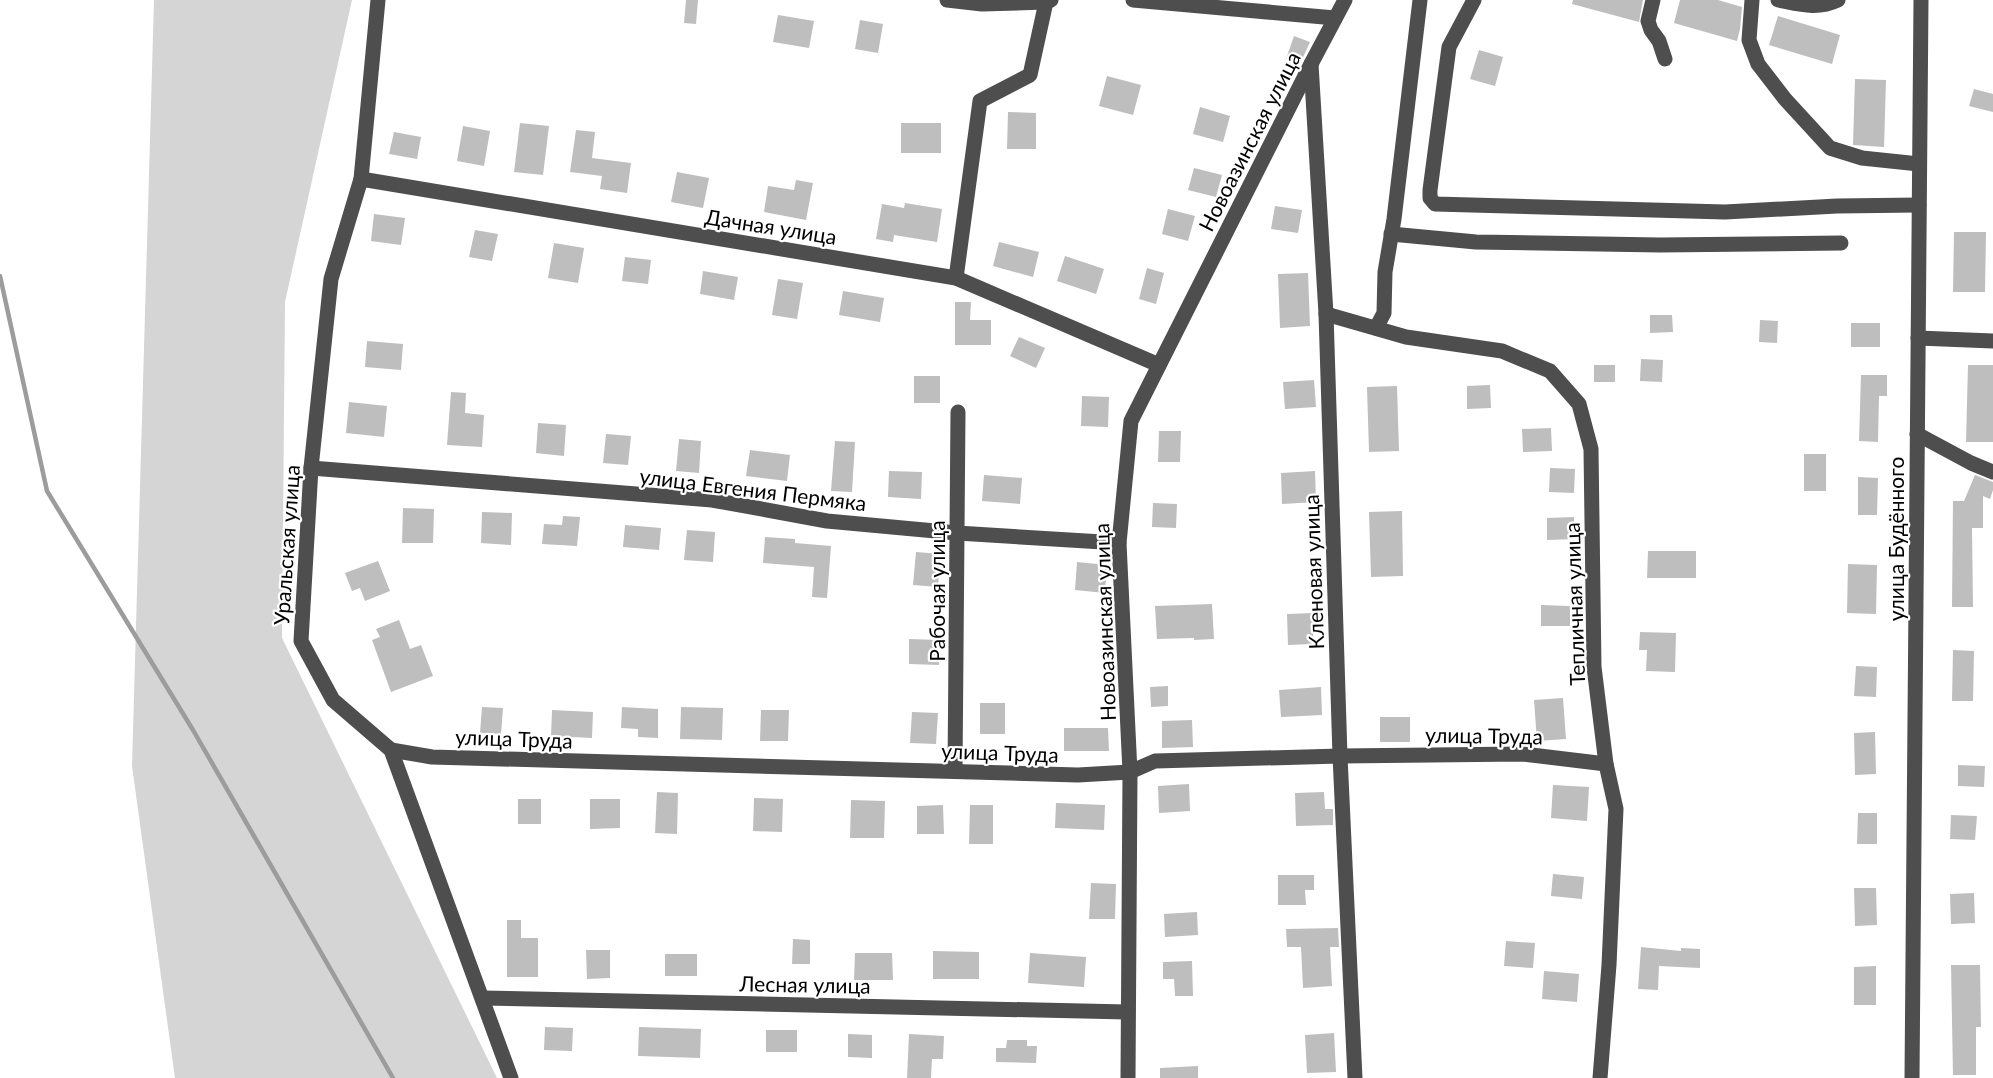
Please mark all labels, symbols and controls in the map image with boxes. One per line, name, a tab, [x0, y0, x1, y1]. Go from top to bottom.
street label: Новоазинская улица	[1193, 47, 1305, 235]
street label: Дачная улица	[703, 203, 839, 249]
street label: улица Будённого	[1883, 457, 1908, 621]
street label: улица Евгения Пермяка	[638, 463, 868, 515]
street label: Уральская улица	[268, 464, 304, 626]
street label: Кленовая улица	[1298, 494, 1328, 650]
street label: Рабочая улица	[924, 520, 949, 662]
street label: Тепличная улица	[1559, 522, 1589, 686]
street label: Новоазинская улица	[1088, 523, 1120, 721]
street label: улица Труда	[1425, 721, 1543, 749]
street label: улица Труда	[455, 723, 573, 753]
street label: улица Труда	[941, 737, 1059, 767]
street label: Лесная улица	[738, 970, 871, 998]

